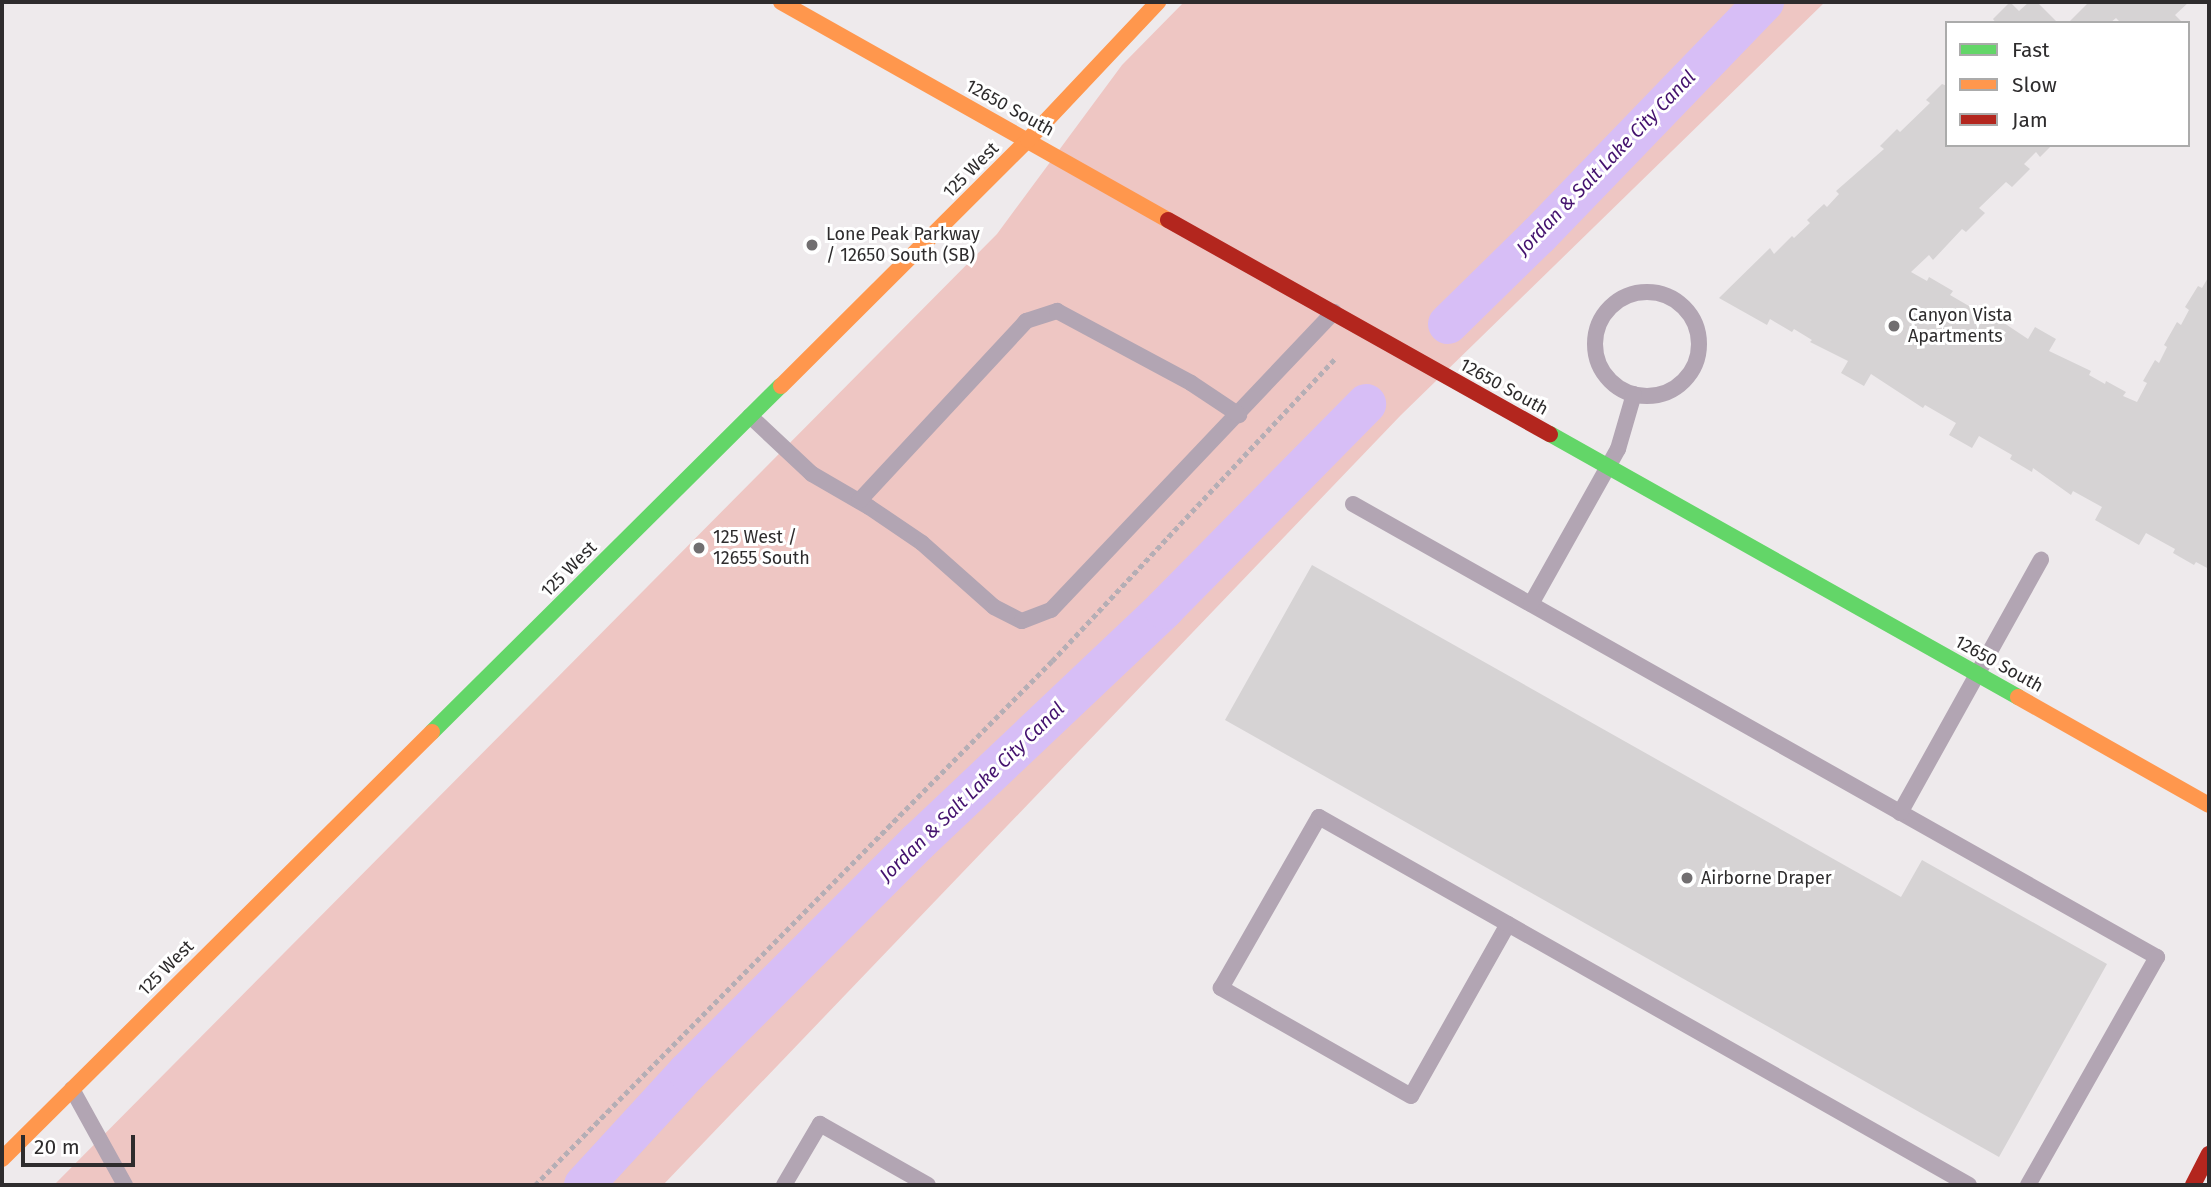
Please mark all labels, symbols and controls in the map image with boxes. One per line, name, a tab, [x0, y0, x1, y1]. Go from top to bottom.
legend	[1945, 21, 2190, 147]
text: Fast	[2012, 37, 2050, 63]
water label: Jordan & Salt Lake City Canal	[1512, 66, 1700, 260]
text: Slow	[2012, 72, 2057, 98]
street label: 12650 South	[962, 75, 1058, 141]
text: Jam	[2012, 107, 2048, 133]
street label: 125 West	[939, 138, 1003, 202]
place label: Lone Peak Parkway / 12650 South (SB)	[826, 224, 980, 266]
marker: Lone Peak Parkway / 12650 South (SB)	[804, 237, 820, 253]
place label: Canyon Vista Apartments	[1908, 305, 2012, 348]
marker: Canyon Vista Apartments	[1886, 318, 1902, 334]
street label: 12650 South	[1456, 354, 1552, 420]
place label: 125 West / 12655 South	[713, 527, 810, 570]
street label: 125 West	[537, 537, 601, 601]
marker: 125 West / 12655 South	[691, 540, 707, 556]
street label: 12650 South	[1951, 631, 2047, 697]
water label: Jordan & Salt Lake City Canal	[875, 698, 1069, 886]
place label: Airborne Draper	[1701, 867, 1832, 889]
marker: Airborne Draper	[1679, 870, 1695, 886]
street label: 125 West	[134, 936, 198, 1000]
scale bar	[24, 1120, 138, 1164]
text: 20 m	[34, 1134, 80, 1160]

